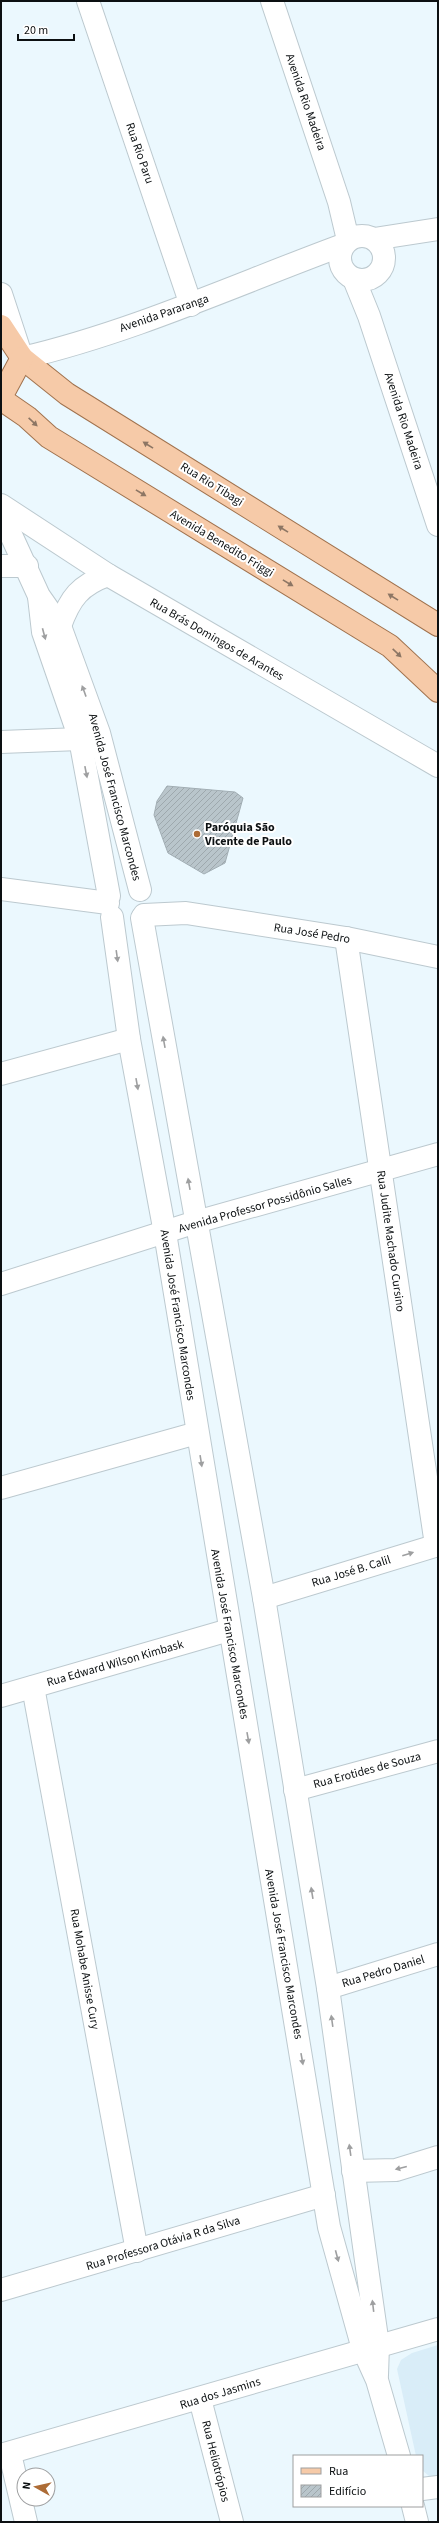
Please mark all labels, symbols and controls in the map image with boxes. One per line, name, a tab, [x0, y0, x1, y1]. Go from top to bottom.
scale bar	[18, 16, 74, 42]
text: 20 m	[24, 22, 48, 39]
street label: Avenida Rio Madeira	[281, 51, 330, 153]
street label: Rua Rio Paru	[121, 120, 158, 186]
street label: Avenida Pararanga	[117, 290, 211, 337]
street label: Avenida Rio Madeira	[380, 370, 427, 472]
one-way arrow	[28, 417, 38, 427]
one-way arrow	[143, 441, 153, 449]
street label: Rua Rio Tibagi	[177, 458, 247, 511]
one-way arrow	[135, 490, 147, 497]
street label: Avenida Benedito Friggi	[167, 506, 277, 581]
one-way arrow	[277, 525, 289, 532]
one-way arrow	[283, 579, 293, 587]
one-way arrow	[388, 593, 398, 601]
street label: Rua Brás Domingos de Arantes	[147, 594, 287, 685]
one-way arrow	[42, 628, 48, 640]
one-way arrow	[392, 648, 402, 657]
one-way arrow	[81, 685, 87, 697]
street label: Avenida José Francisco Marcondes	[84, 712, 145, 883]
one-way arrow	[83, 766, 89, 778]
place label: Paróquia São Vicente de Paulo	[204, 819, 292, 850]
marker: Paróquia São Vicente de Paulo	[192, 829, 202, 839]
street label: Rua José Pedro	[273, 919, 351, 948]
one-way arrow	[114, 950, 120, 962]
one-way arrow	[161, 1036, 167, 1048]
one-way arrow	[135, 1078, 141, 1090]
street label: Rua Judite Machado Cursino	[372, 1169, 409, 1313]
street label: Avenida Professor Possidônio Salles	[177, 1172, 354, 1237]
one-way arrow	[186, 1178, 192, 1190]
street label: Avenida José Francisco Marcondes	[156, 1228, 199, 1402]
one-way arrow	[198, 1455, 204, 1467]
street label: Avenida José Francisco Marcondes	[206, 1548, 253, 1721]
street label: Rua José B. Calil	[310, 1551, 393, 1592]
one-way arrow	[403, 1551, 415, 1557]
street label: Rua Edward Wilson Kimbask	[45, 1636, 186, 1691]
one-way arrow	[245, 1732, 251, 1744]
street label: Rua Erotides de Souza	[311, 1748, 423, 1793]
street label: Avenida José Francisco Marcondes	[260, 1868, 307, 2041]
one-way arrow	[309, 1887, 315, 1899]
street label: Rua Mohabe Anisse Cury	[66, 1907, 104, 2031]
street label: Rua Pedro Daniel	[340, 1951, 427, 1992]
one-way arrow	[329, 2015, 335, 2027]
one-way arrow	[299, 2053, 305, 2065]
one-way arrow	[347, 2144, 353, 2156]
one-way arrow	[394, 2166, 407, 2172]
street label: Rua Professora Otávia R da Silva	[84, 2212, 242, 2275]
one-way arrow	[334, 2250, 340, 2262]
one-way arrow	[369, 2300, 376, 2312]
street label: Rua dos Jasmins	[178, 2373, 263, 2414]
street label: Rua Heliotrópios	[197, 2418, 234, 2504]
legend	[293, 2455, 423, 2507]
text: Rua	[329, 2463, 348, 2480]
north arrow	[16, 2467, 56, 2507]
text: N	[19, 2481, 35, 2490]
text: Edifício	[329, 2483, 366, 2500]

